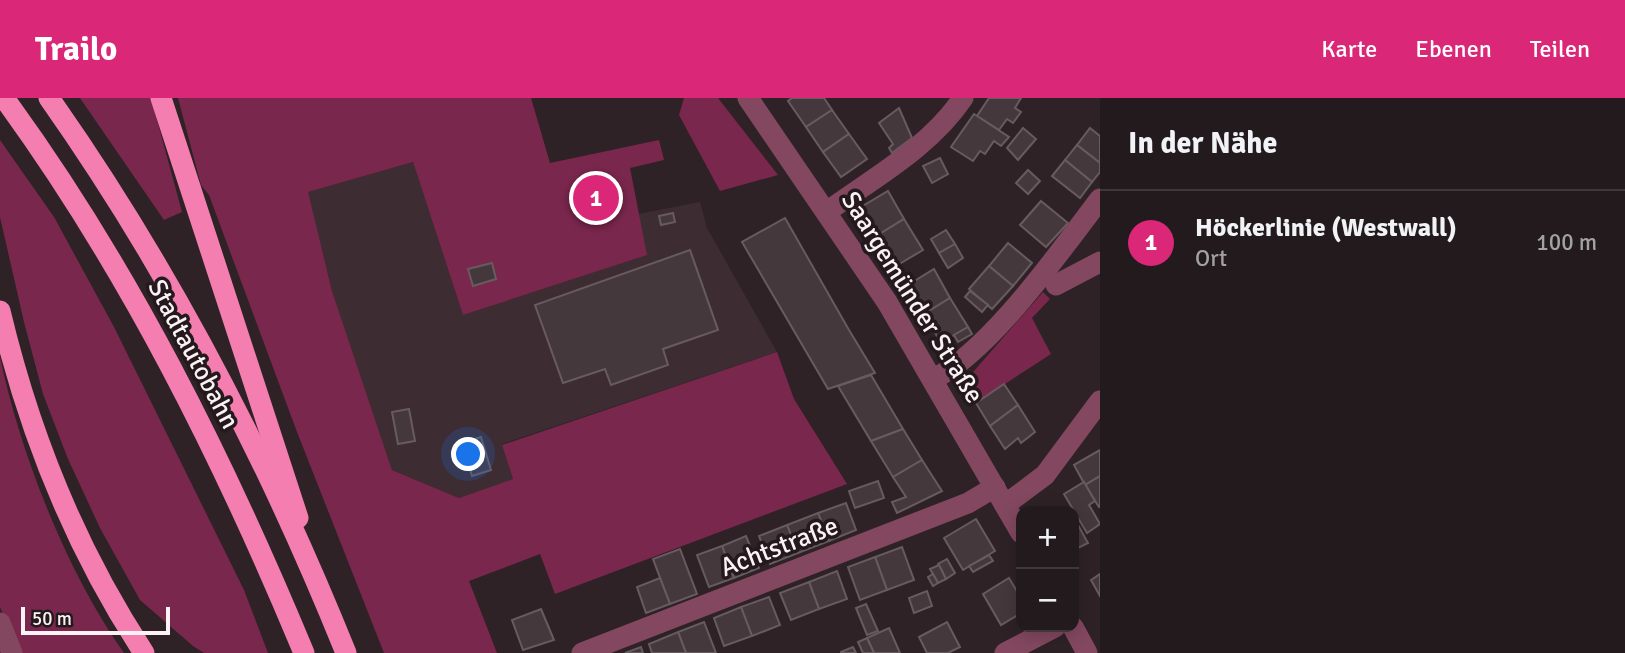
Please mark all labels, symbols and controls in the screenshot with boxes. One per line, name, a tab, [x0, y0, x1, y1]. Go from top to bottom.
text: Trailo	[35, 29, 117, 70]
text: Karte	[1321, 34, 1377, 64]
text: Ebenen	[1415, 34, 1492, 64]
text: Teilen	[1530, 34, 1590, 64]
text: In der Nähe	[1128, 125, 1277, 162]
pin: 1	[573, 172, 619, 224]
street label: Saargemünder Straße	[834, 186, 990, 409]
text: Höckerlinie (Westwall)	[1195, 212, 1457, 244]
text: 1	[1145, 228, 1157, 257]
text: 100 m	[1536, 228, 1597, 257]
text: Ort	[1195, 244, 1227, 273]
street label: Stadtautobahn	[140, 274, 246, 435]
your location	[451, 437, 485, 471]
map controls	[1016, 506, 1079, 632]
button: +	[1016, 506, 1079, 569]
street label: Achtstraße	[716, 510, 843, 584]
button: −	[1016, 569, 1079, 632]
scale bar	[21, 604, 170, 636]
text: 50 m	[32, 607, 72, 631]

